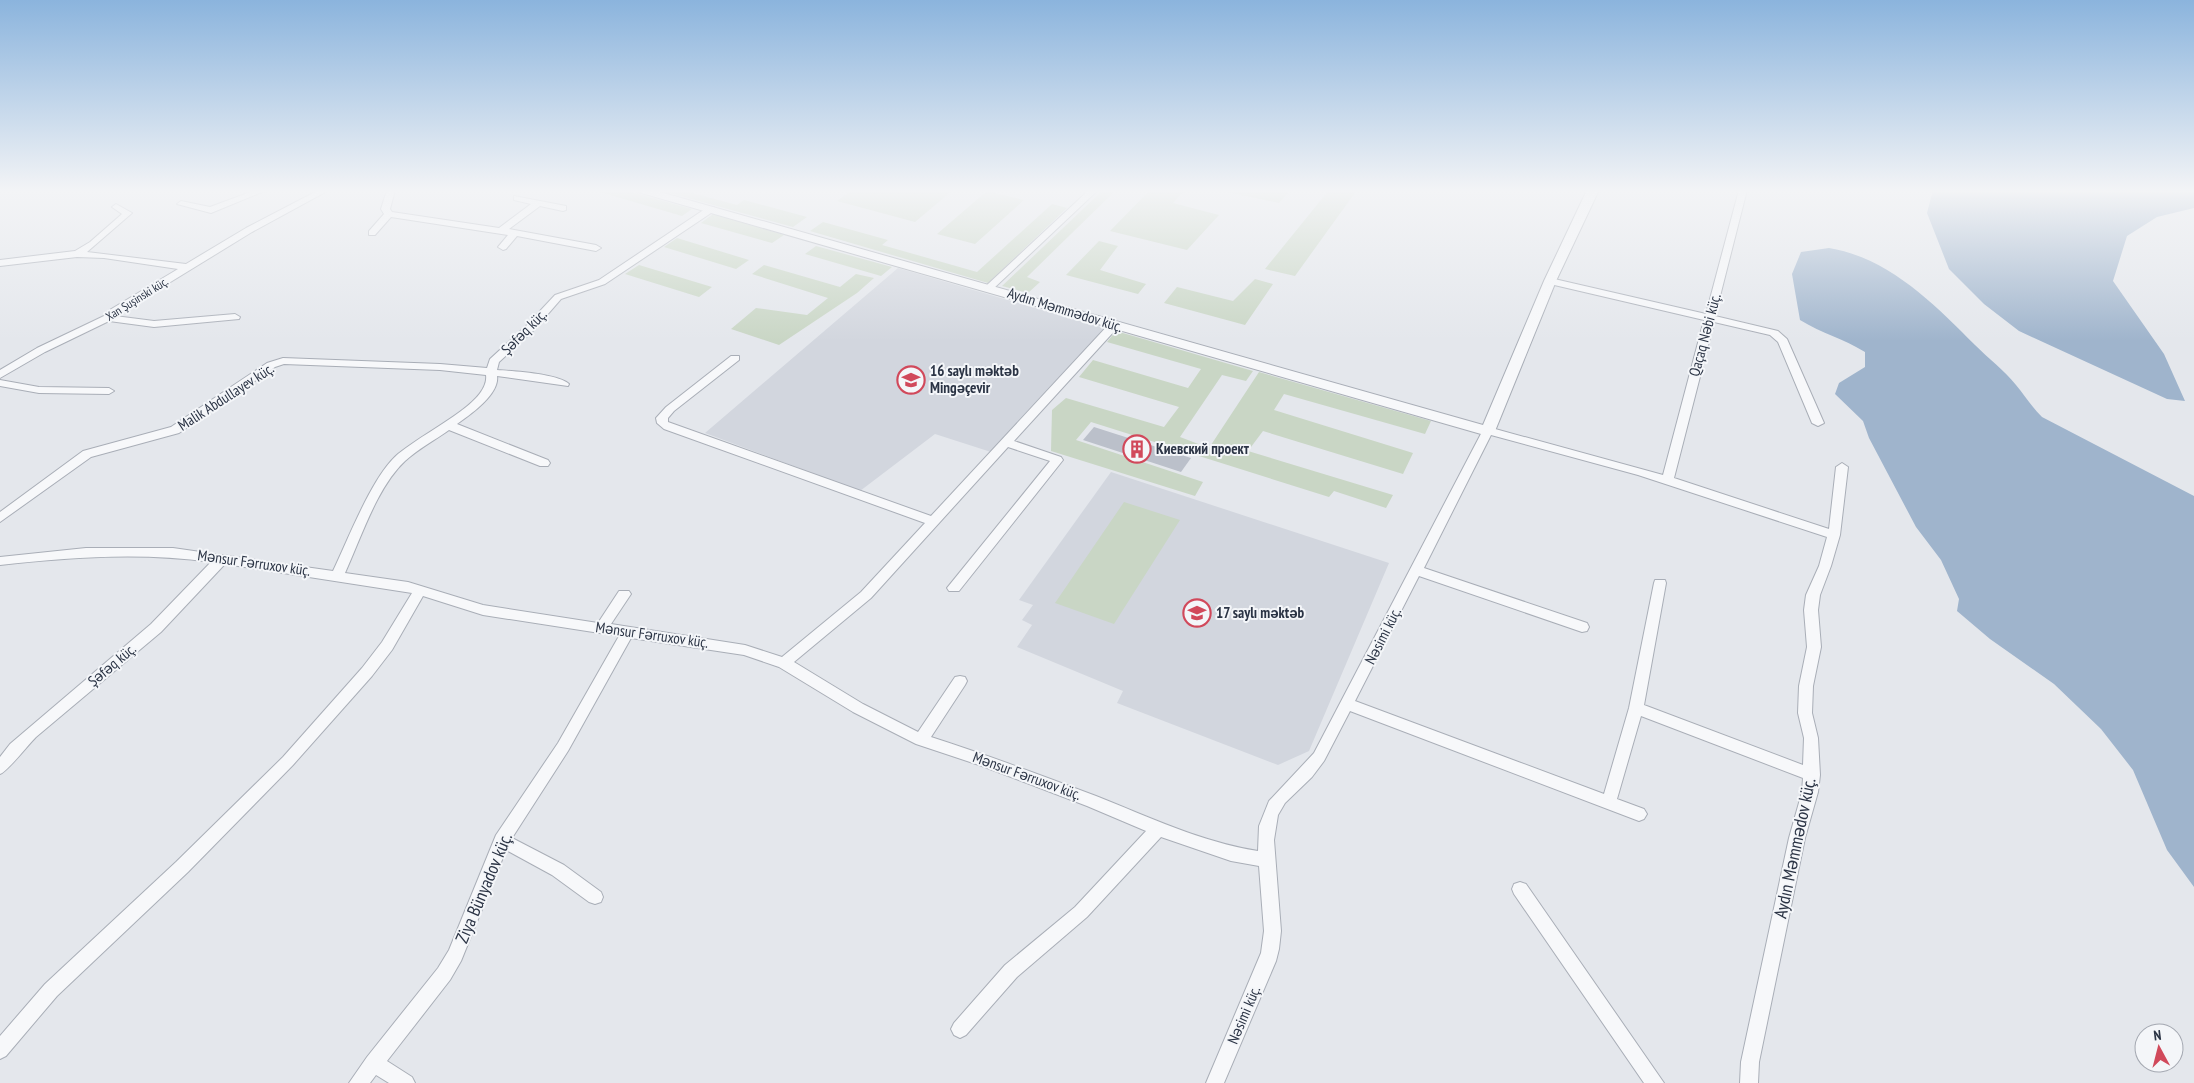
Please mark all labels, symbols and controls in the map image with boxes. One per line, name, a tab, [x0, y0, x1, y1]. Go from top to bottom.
street label: Xan Şuşinski küç.	[103, 273, 171, 324]
street label: Aydın Məmmədov küç.	[1005, 283, 1125, 336]
street label: Qaçaq Nəbi küç.	[1684, 291, 1725, 378]
street label: Şəfəq küç.	[497, 305, 551, 359]
street label: Malik Abdullayev küç.	[174, 358, 278, 435]
place label: 16 saylı məktəb Mingəçevir	[930, 361, 1019, 397]
school or university icon: 16 saylı məktəb Mingəçevir	[896, 365, 926, 395]
building icon: Киевский проект	[1122, 434, 1152, 464]
place label: Киевский проект	[1156, 439, 1250, 458]
street label: Mənsur Fərruxov küç.	[196, 545, 312, 580]
school or university icon: 17 saylı məktəb	[1182, 598, 1212, 628]
place label: 17 saylı məktəb	[1216, 603, 1304, 622]
street label: Nəsimi küç.	[1360, 604, 1405, 667]
street label: Mənsur Fərruxov küç.	[594, 617, 710, 652]
street label: Şəfəq küç.	[84, 639, 140, 690]
street label: Mənsur Fərruxov küç.	[970, 747, 1084, 804]
street label: Aydın Məmmədov küç.	[1768, 775, 1821, 920]
street label: Ziya Bünyadov küç.	[450, 829, 517, 947]
street label: Nəsimi küç.	[1223, 983, 1264, 1047]
north arrow	[2134, 1023, 2184, 1073]
text: N	[2153, 1026, 2162, 1044]

